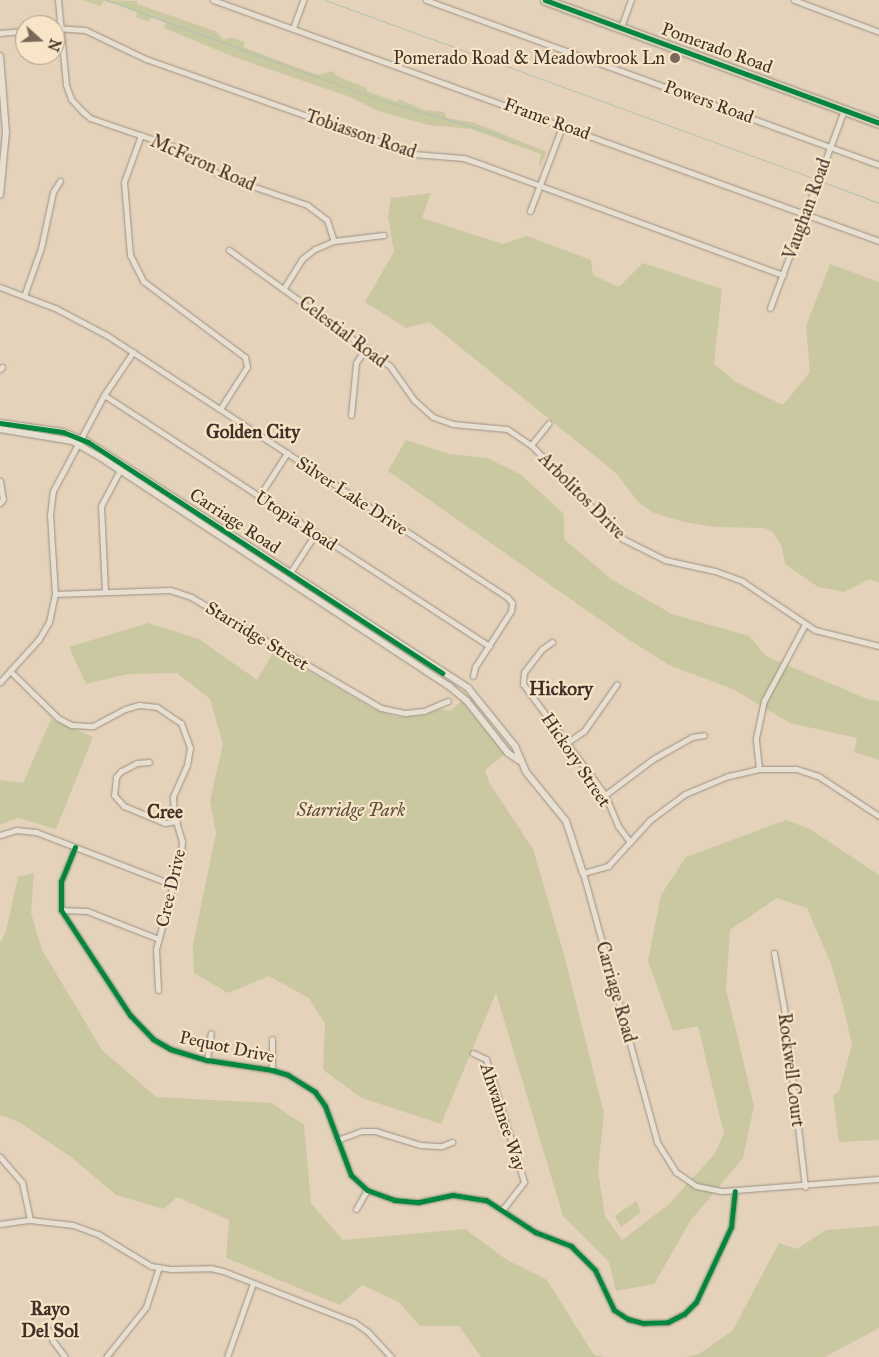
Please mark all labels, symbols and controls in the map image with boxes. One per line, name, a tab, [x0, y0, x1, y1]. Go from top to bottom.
north arrow	[15, 15, 65, 65]
street label: Pomerado Road	[659, 18, 775, 78]
text: N	[44, 36, 64, 53]
place label: Pomerado Road & Meadowbrook Ln	[393, 47, 665, 69]
marker: Pomerado Road & Meadowbrook Ln	[669, 52, 681, 64]
street label: Powers Road	[661, 76, 757, 128]
street label: Frame Road	[501, 93, 593, 145]
street label: Tobiasson Road	[303, 105, 419, 163]
street label: McFeron Road	[147, 130, 259, 196]
street label: Vaughan Road	[779, 155, 835, 263]
street label: Celestial Road	[295, 292, 391, 372]
district label: Golden City	[206, 421, 300, 443]
street label: Arbolitos Drive	[534, 448, 630, 544]
street label: Silver Lake Drive	[292, 452, 412, 540]
street label: Carriage Road	[185, 484, 285, 558]
street label: Utopia Road	[251, 487, 341, 555]
street label: Starridge Street	[202, 597, 312, 675]
district label: Hickory	[529, 678, 593, 700]
street label: Hickory Street	[537, 709, 615, 811]
park label: Starridge Park	[297, 799, 405, 821]
district label: Cree	[147, 801, 183, 823]
street label: Cree Drive	[152, 847, 190, 929]
street label: Carriage Road	[591, 939, 641, 1045]
street label: Rockwell Court	[773, 1012, 809, 1128]
street label: Pequot Drive	[177, 1026, 277, 1068]
street label: Ahwahnee Way	[475, 1060, 531, 1174]
district label: Rayo Del Sol	[21, 1298, 79, 1342]

